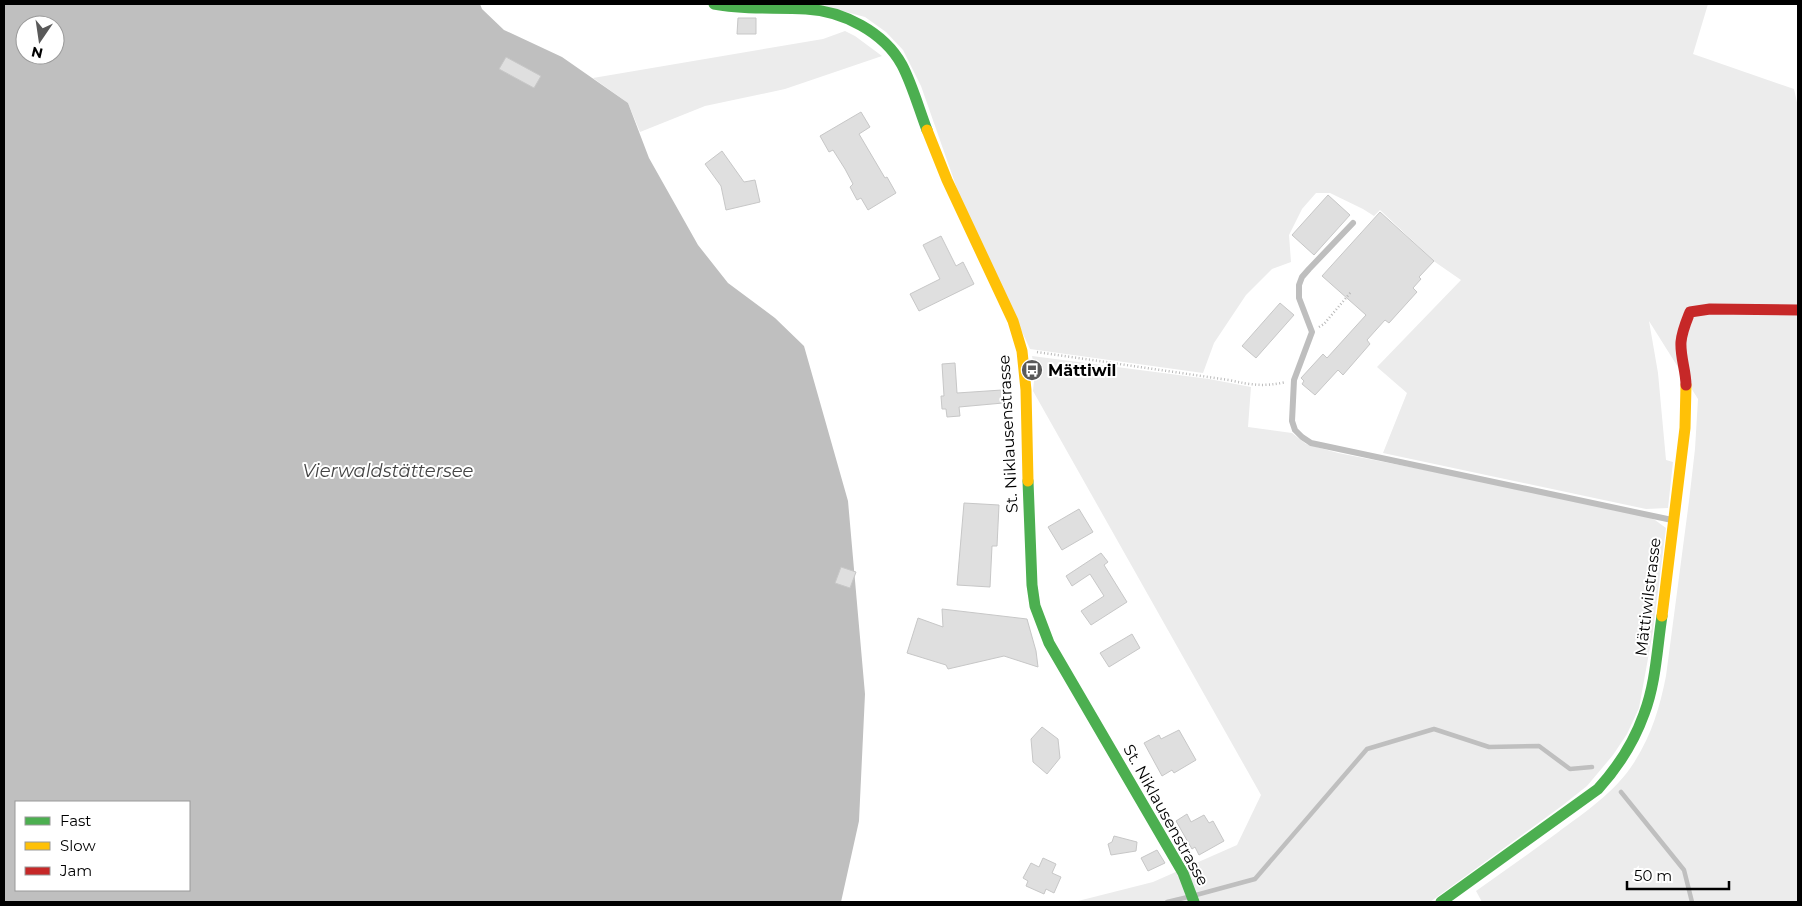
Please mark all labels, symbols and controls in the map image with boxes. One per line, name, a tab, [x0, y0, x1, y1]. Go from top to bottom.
north arrow	[15, 15, 65, 65]
text: N	[30, 43, 45, 63]
street label: St. Niklausenstrasse	[994, 354, 1022, 514]
bus stop icon: Mättiwil	[1020, 358, 1044, 382]
place label: Mättiwil	[1048, 361, 1116, 380]
water label: Vierwaldstättersee	[303, 460, 474, 482]
street label: Mättiwilstrasse	[1631, 537, 1665, 657]
street label: St. Niklausenstrasse	[1119, 741, 1213, 889]
legend	[15, 801, 190, 891]
text: Fast	[60, 811, 91, 830]
text: Slow	[60, 836, 96, 855]
scale bar	[1627, 858, 1730, 890]
text: Jam	[59, 861, 92, 880]
text: 50 m	[1634, 866, 1672, 885]

